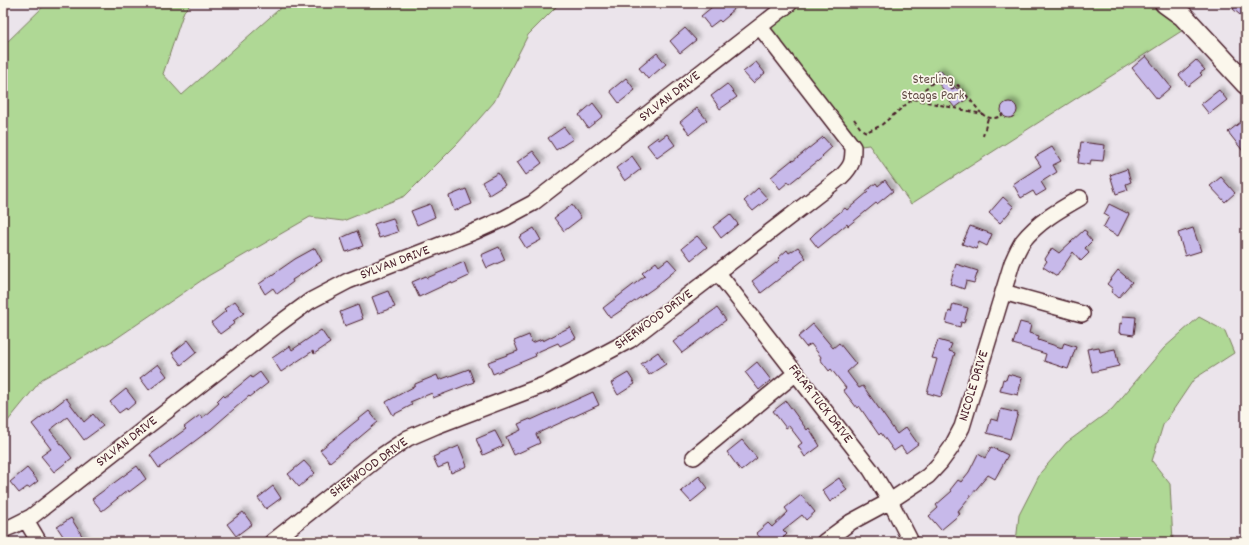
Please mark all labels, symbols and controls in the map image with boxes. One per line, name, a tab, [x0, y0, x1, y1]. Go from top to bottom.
street label: SYLVAN DRIVE	[635, 66, 705, 127]
park label: Sterling Staggs Park	[901, 70, 965, 106]
street label: SYLVAN DRIVE	[357, 240, 433, 285]
street label: SHERWOOD DRIVE	[611, 284, 698, 355]
street label: NICOLE DRIVE	[954, 348, 994, 424]
street label: FRIAR TUCK DRIVE	[783, 360, 858, 448]
street label: SYLVAN DRIVE	[92, 411, 162, 472]
street label: SHERWOOD DRIVE	[326, 432, 413, 503]

